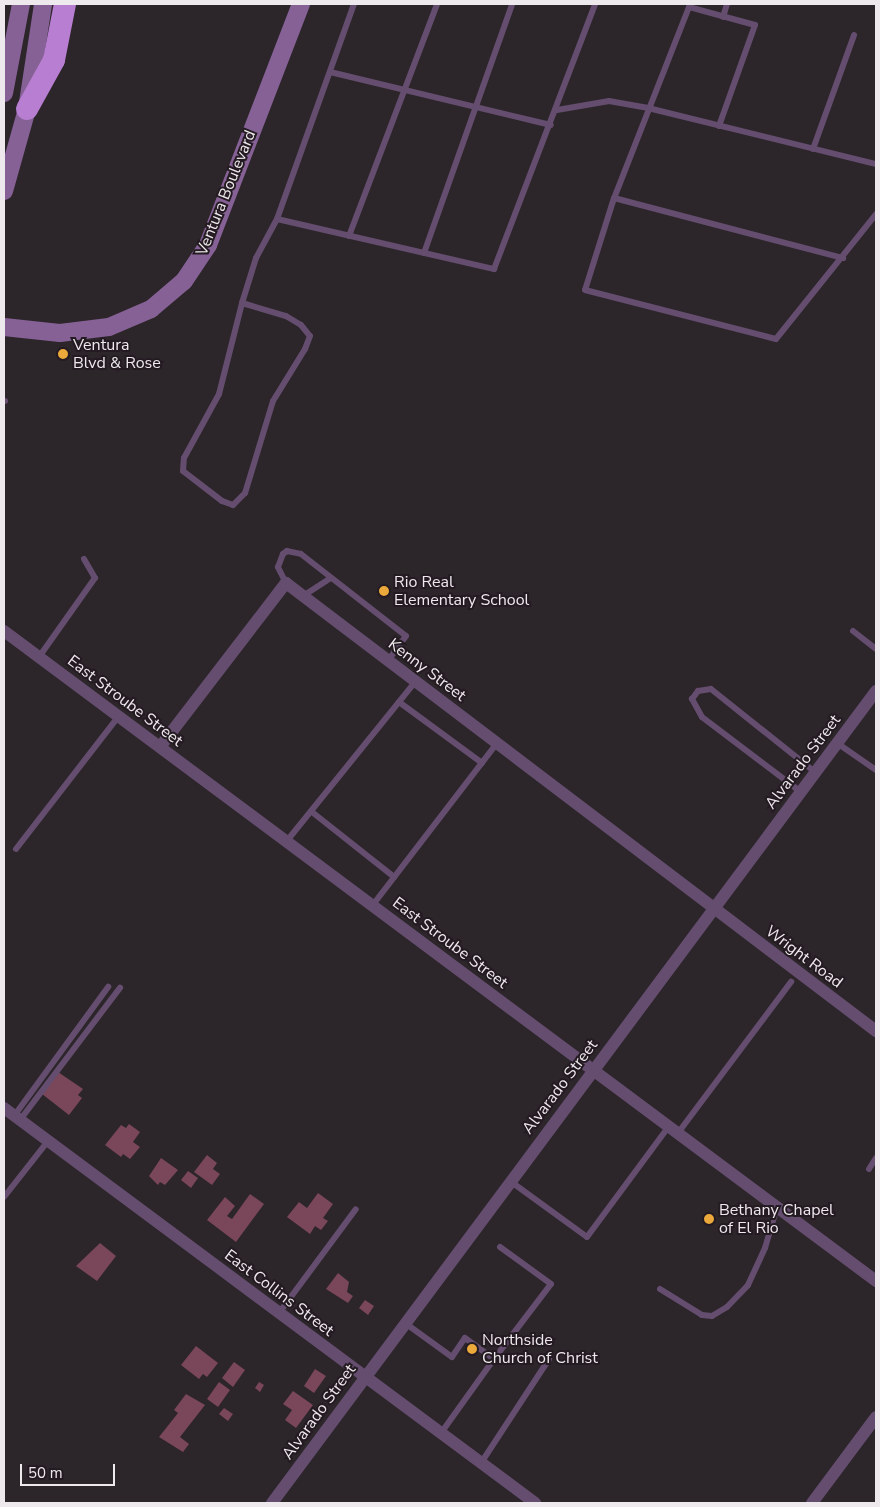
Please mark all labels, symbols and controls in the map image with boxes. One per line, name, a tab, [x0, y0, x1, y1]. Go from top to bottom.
street label: Ventura Boulevard	[192, 127, 260, 259]
place label: Ventura Blvd & Rose	[73, 335, 161, 373]
marker: Ventura Blvd & Rose	[57, 348, 69, 360]
place label: Rio Real Elementary School	[394, 572, 529, 610]
marker: Rio Real Elementary School	[378, 585, 390, 597]
street label: Kenny Street	[384, 635, 470, 705]
street label: East Stroube Street	[64, 651, 186, 751]
street label: Alvarado Street	[761, 711, 845, 813]
street label: East Stroube Street	[389, 893, 511, 993]
street label: Wright Road	[762, 922, 846, 992]
street label: Alvarado Street	[518, 1036, 602, 1138]
place label: Bethany Chapel of El Rio	[719, 1200, 834, 1238]
marker: Bethany Chapel of El Rio	[703, 1213, 715, 1225]
street label: East Collins Street	[221, 1246, 337, 1340]
place label: Northside Church of Christ	[482, 1330, 598, 1368]
marker: Northside Church of Christ	[466, 1343, 478, 1355]
street label: Alvarado Street	[278, 1361, 360, 1463]
scale bar	[22, 1454, 118, 1486]
text: 50 m	[28, 1463, 63, 1483]

